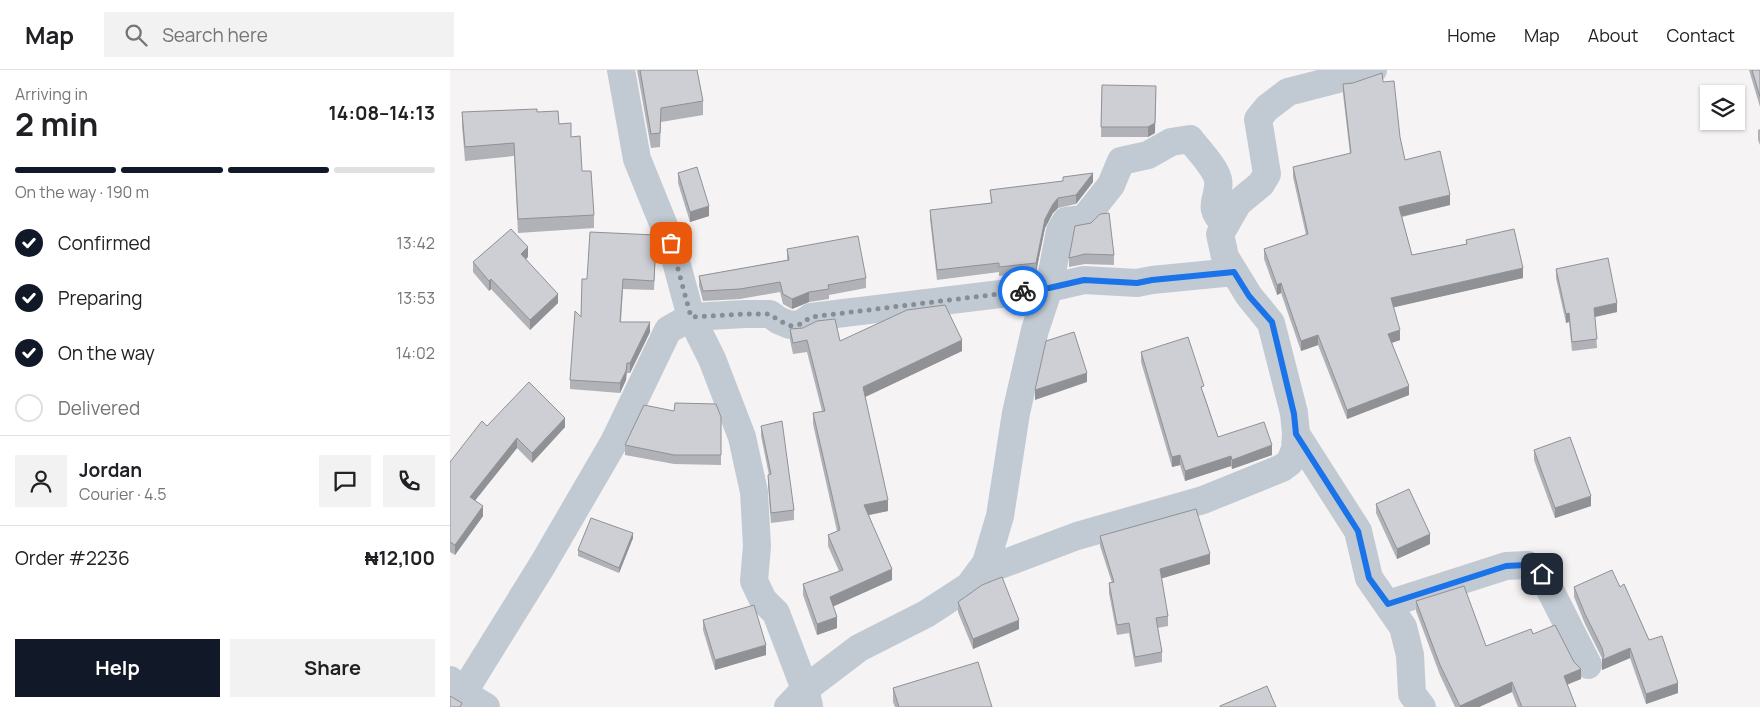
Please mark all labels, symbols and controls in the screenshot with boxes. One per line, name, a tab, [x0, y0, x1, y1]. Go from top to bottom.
search box	[104, 12, 454, 57]
text: Map	[25, 18, 74, 51]
icon: search	[122, 21, 150, 49]
text: Search here	[162, 22, 268, 48]
text: Home	[1447, 23, 1496, 47]
text: Map	[1524, 23, 1560, 47]
text: About	[1588, 23, 1638, 47]
text: Contact	[1666, 23, 1735, 47]
text: Arriving in	[15, 83, 88, 105]
map controls	[1700, 85, 1745, 130]
button: layers	[1700, 85, 1745, 130]
text: 14:08–14:13	[329, 100, 435, 126]
text: 2 min	[15, 102, 98, 146]
text: On the way · 190 m	[15, 181, 149, 203]
pin	[650, 222, 692, 264]
icon: check	[15, 229, 43, 257]
icon: bag	[657, 229, 685, 257]
text: Confirmed	[58, 230, 151, 256]
text: 13:42	[397, 232, 435, 254]
courier	[998, 266, 1048, 316]
icon: bike	[1009, 277, 1037, 305]
icon: check	[15, 284, 43, 312]
text: Preparing	[58, 285, 143, 311]
text: 13:53	[397, 287, 435, 309]
icon: check	[15, 339, 43, 367]
text: On the way	[58, 340, 155, 366]
text: 14:02	[396, 342, 435, 364]
text: Delivered	[58, 395, 140, 421]
button: person	[15, 455, 67, 507]
button: chat	[319, 455, 371, 507]
button: phone	[383, 455, 435, 507]
text: Jordan	[79, 457, 142, 483]
text: Courier · 4.5	[79, 483, 166, 505]
text: Order #2236	[15, 545, 130, 571]
text: ₦12,100	[365, 545, 435, 571]
pin	[1521, 553, 1563, 595]
icon: home	[1528, 560, 1556, 588]
button: Help	[15, 639, 220, 697]
button: Share	[230, 639, 435, 697]

